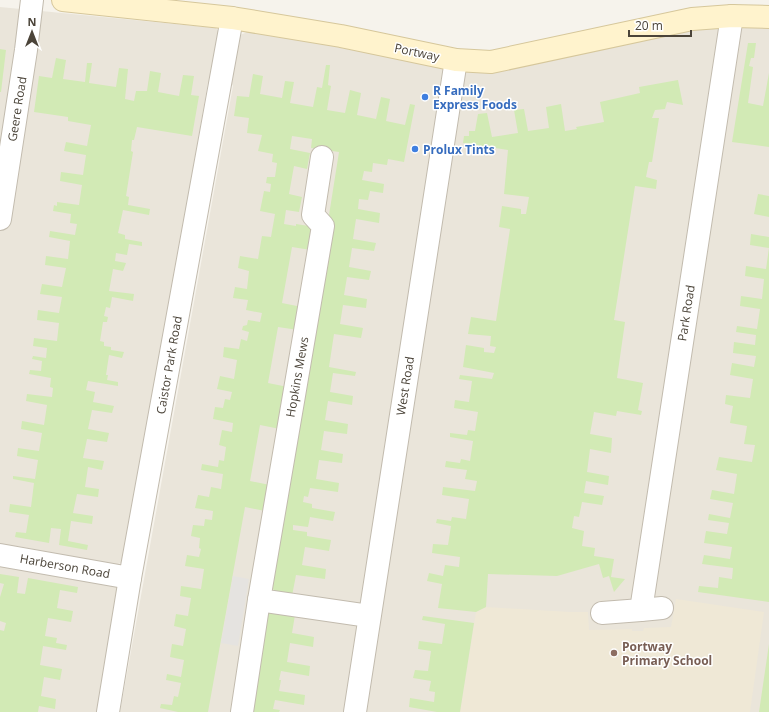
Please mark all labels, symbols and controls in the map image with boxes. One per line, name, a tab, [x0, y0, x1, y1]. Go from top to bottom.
north arrow	[12, 12, 52, 52]
scale bar	[629, 12, 691, 38]
text: N	[28, 14, 36, 29]
text: 20 m	[635, 17, 663, 34]
street label: Portway	[393, 39, 442, 65]
street label: Geere Road	[3, 75, 31, 143]
place label: R Family Express Foods	[433, 82, 517, 113]
marker: R Family Express Foods	[420, 92, 430, 102]
place label: Prolux Tints	[423, 141, 495, 158]
marker: Prolux Tints	[410, 144, 420, 154]
street label: Park Road	[673, 284, 699, 342]
street label: Caistor Park Road	[152, 315, 186, 415]
street label: Hopkins Mews	[282, 335, 312, 419]
street label: West Road	[392, 355, 418, 417]
street label: Harberson Road	[18, 550, 112, 582]
place label: Portway Primary School	[622, 638, 712, 669]
marker: Portway Primary School	[609, 648, 619, 658]

